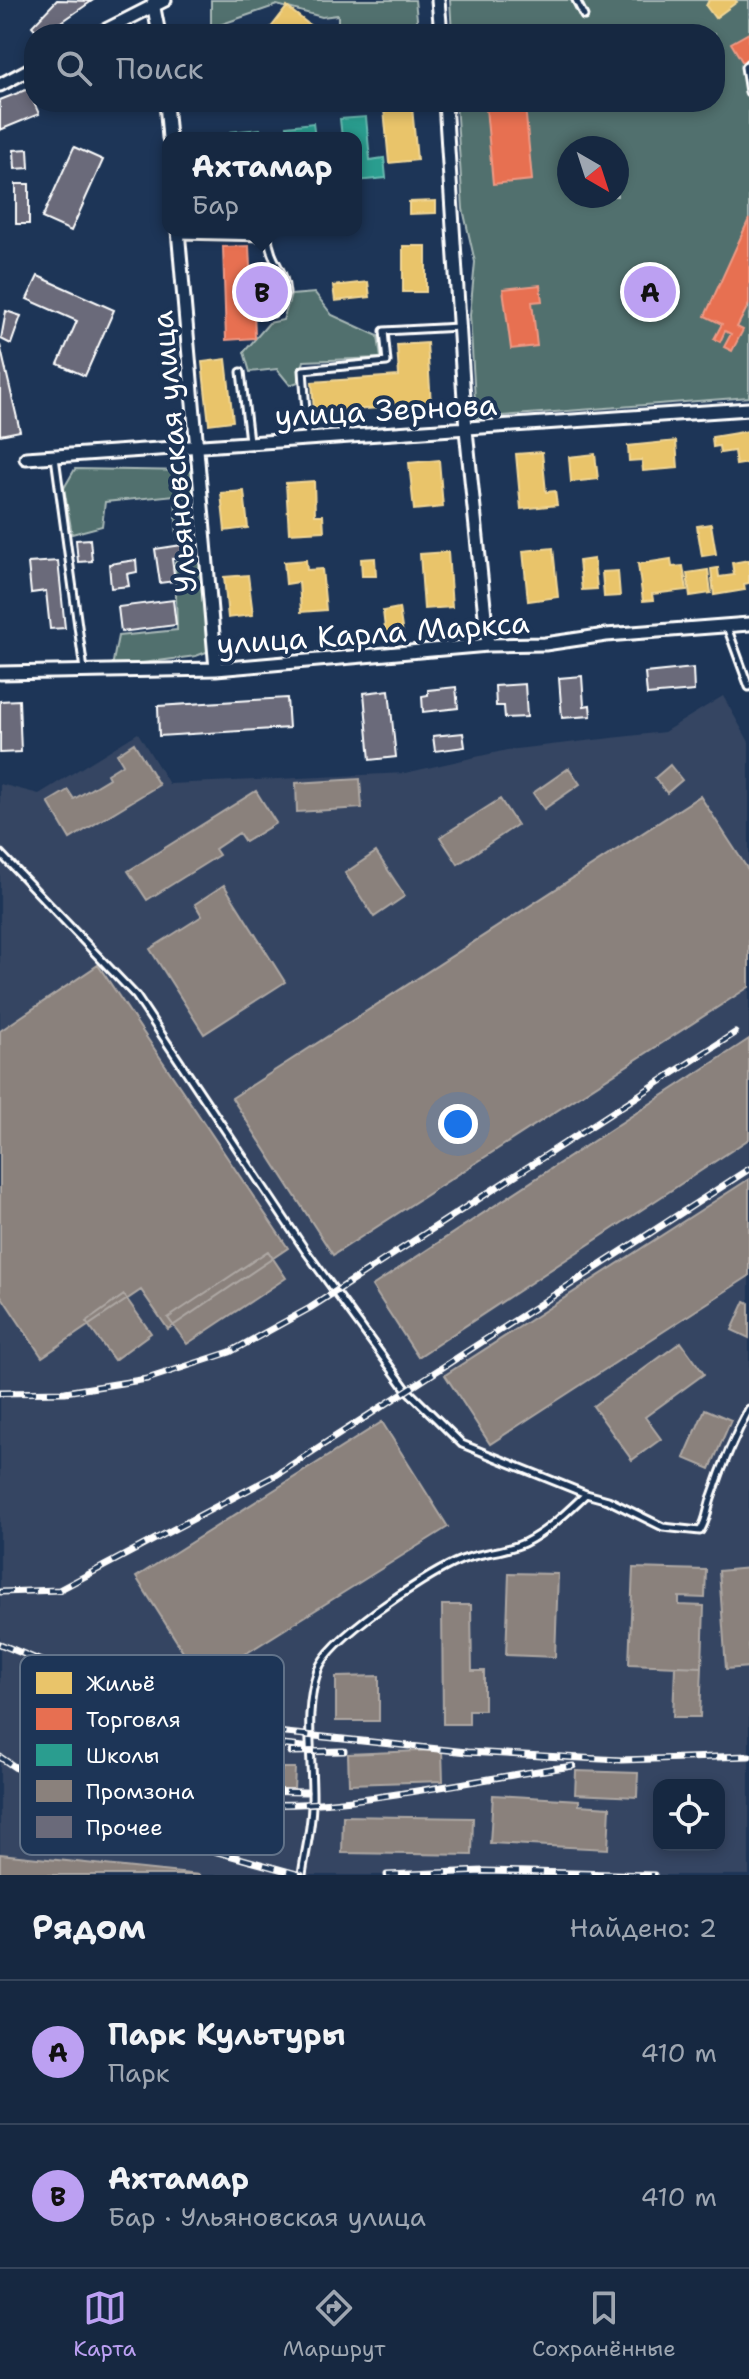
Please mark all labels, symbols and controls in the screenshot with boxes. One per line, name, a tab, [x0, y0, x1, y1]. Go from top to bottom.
search box	[24, 24, 725, 112]
icon: search	[52, 46, 96, 90]
text: Поиск	[116, 48, 204, 89]
popup	[162, 132, 362, 236]
north arrow	[557, 136, 629, 208]
text: Ахтамар	[192, 146, 332, 187]
text: Бар	[192, 187, 239, 222]
pin: B	[236, 262, 288, 322]
pin: A	[624, 262, 676, 322]
street label: Ульяновская улица	[141, 309, 207, 595]
street label: улица Зернова	[274, 384, 499, 436]
street label: улица Карла Маркса	[215, 602, 531, 664]
your location	[438, 1104, 478, 1144]
legend	[20, 1655, 284, 1855]
text: Жильё	[86, 1669, 155, 1698]
text: Торговля	[86, 1705, 181, 1734]
text: Школы	[86, 1741, 160, 1770]
text: Промзона	[86, 1777, 195, 1806]
map controls	[653, 1779, 725, 1851]
button: locate	[653, 1779, 725, 1851]
text: Прочее	[86, 1813, 163, 1842]
text: Рядом	[32, 1904, 146, 1950]
text: Найдено: 2	[570, 1910, 717, 1945]
text: Парк Культуры	[108, 2014, 345, 2055]
text: A	[48, 2035, 68, 2070]
text: 410 m	[640, 2035, 717, 2070]
text: Парк	[108, 2055, 170, 2090]
text: Ахтамар	[108, 2158, 249, 2199]
text: B	[50, 2179, 66, 2214]
text: 410 m	[640, 2179, 717, 2214]
text: Бар · Ульяновская улица	[108, 2199, 426, 2234]
tab: Карта	[73, 2286, 136, 2363]
tab: Маршрут	[283, 2286, 385, 2363]
tab: Сохранённые	[532, 2286, 676, 2363]

